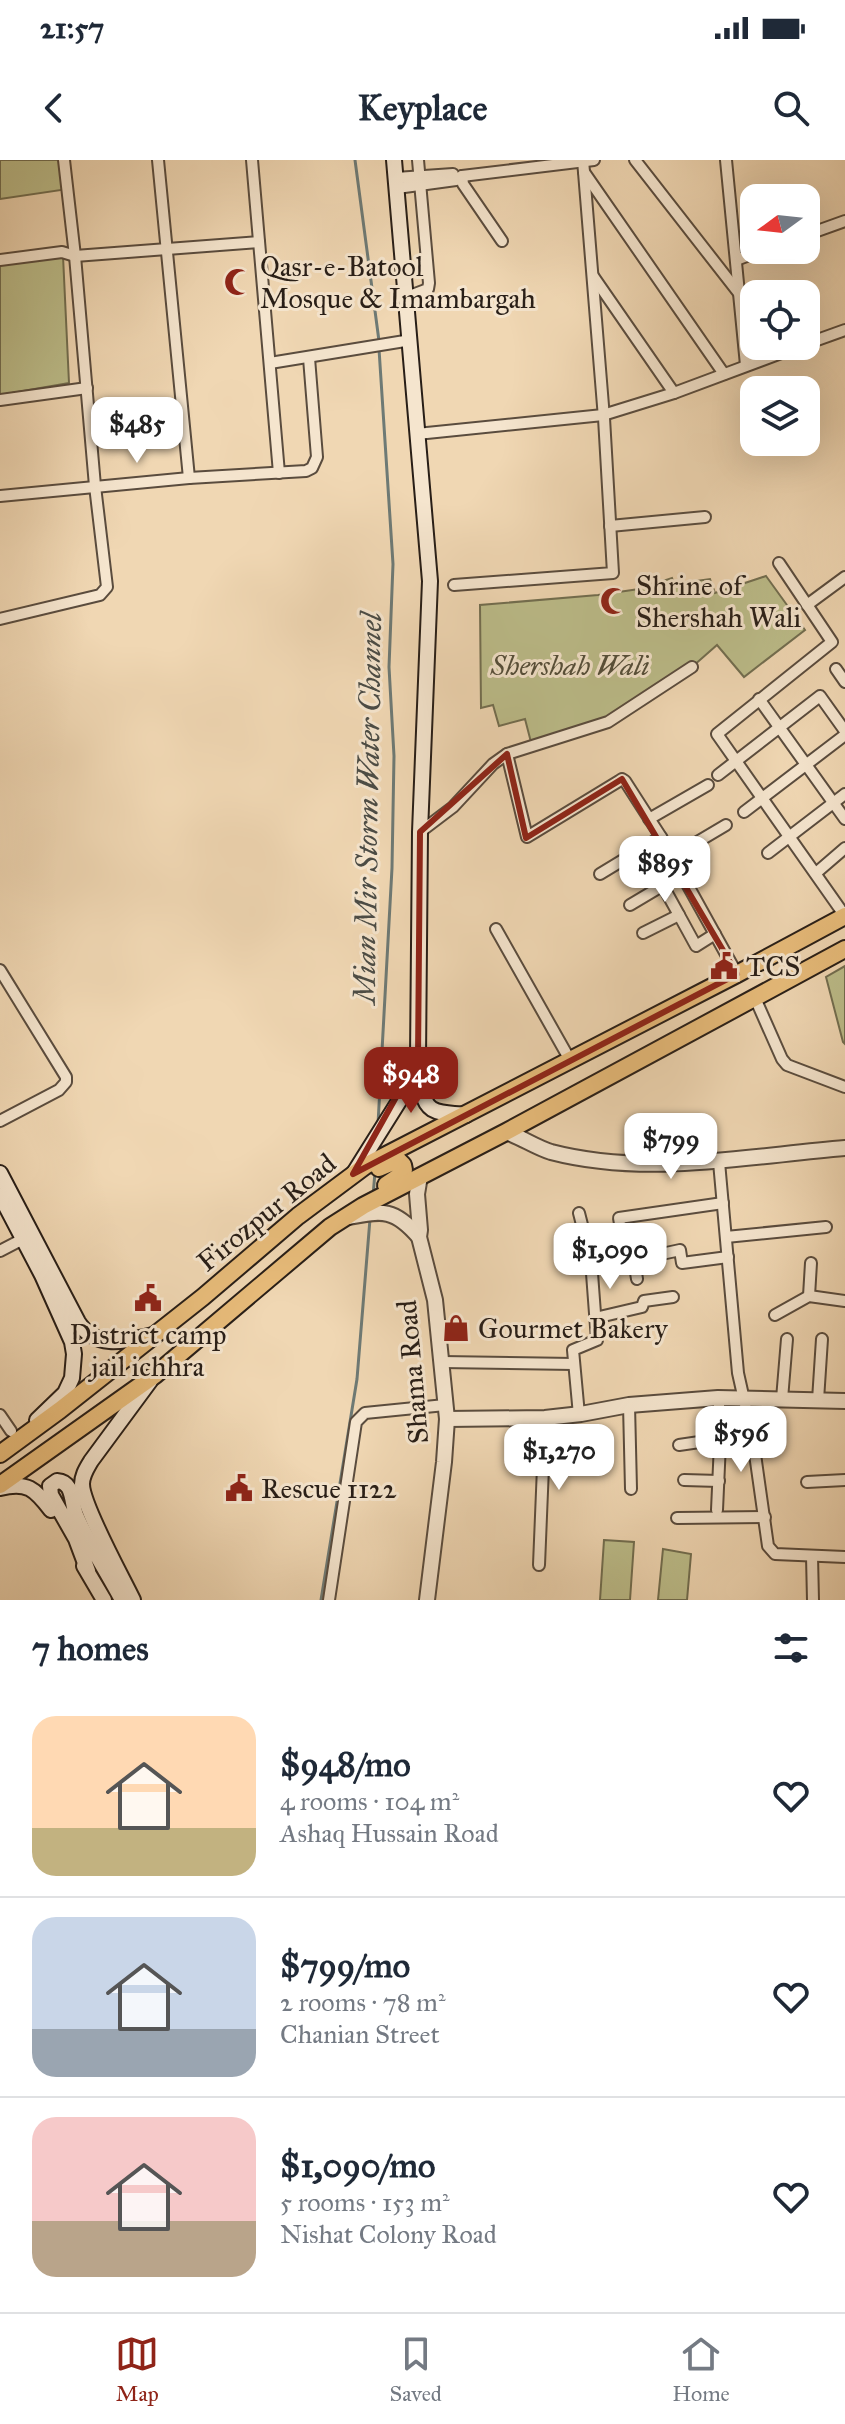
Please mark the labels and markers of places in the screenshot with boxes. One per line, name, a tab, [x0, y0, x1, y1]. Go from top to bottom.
place label: Qasr-e-Batool Mosque & Imambargah	[260, 249, 536, 316]
mosque icon: Qasr-e-Batool Mosque & Imambargah	[223, 267, 253, 297]
pin: $485	[90, 397, 184, 465]
place label: Shrine of Shershah Wali	[636, 568, 802, 635]
mosque icon: Shrine of Shershah Wali	[599, 586, 629, 616]
pin: $895	[618, 836, 712, 904]
place label: TCS	[746, 949, 800, 984]
public building icon: TCS	[709, 951, 739, 981]
pin: $948	[364, 1047, 458, 1115]
pin: $799	[624, 1113, 718, 1181]
pin: $1,090	[545, 1223, 675, 1291]
public building icon: District camp jail ichhra	[133, 1283, 163, 1313]
place label: Gourmet Bakery	[478, 1311, 669, 1346]
shop icon: Gourmet Bakery	[441, 1313, 471, 1343]
place label: District camp jail ichhra	[70, 1317, 226, 1384]
pin: $596	[694, 1406, 788, 1474]
pin: $1,270	[494, 1424, 624, 1492]
place label: Rescue 1122	[261, 1471, 397, 1506]
public building icon: Rescue 1122	[224, 1473, 254, 1503]

